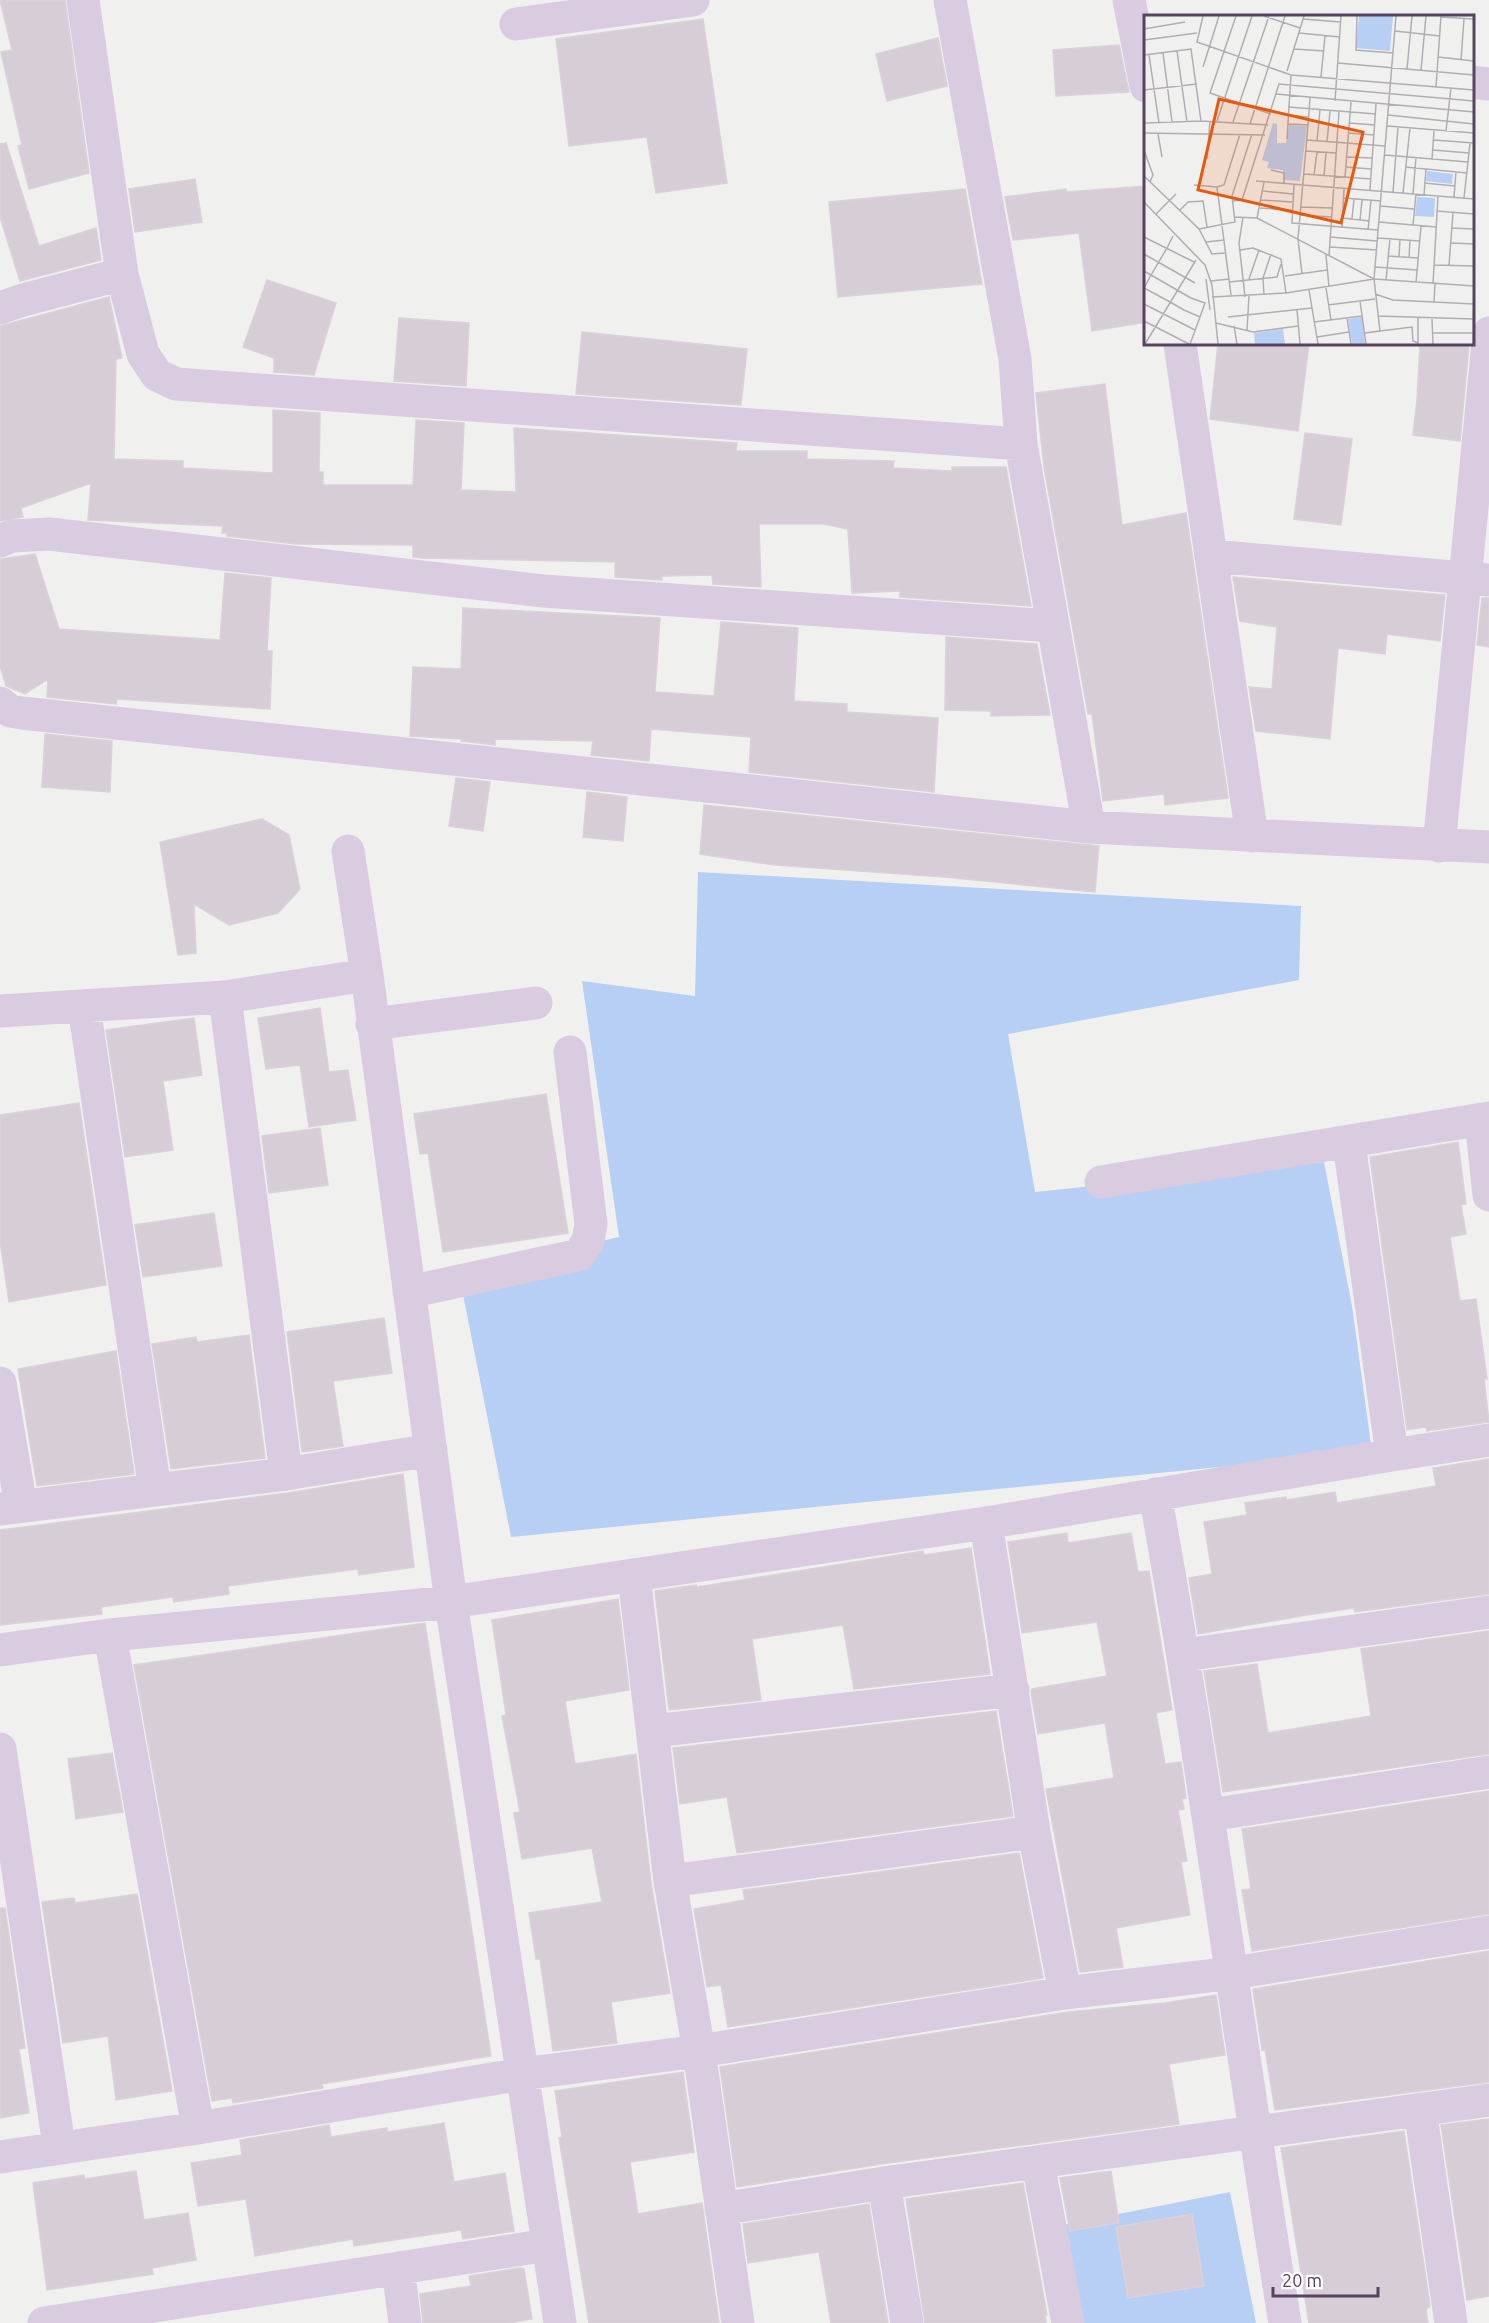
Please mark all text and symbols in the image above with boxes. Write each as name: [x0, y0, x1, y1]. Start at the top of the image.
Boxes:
inset map: [1144, 15, 1474, 345]
scale bar: [1273, 2260, 1378, 2298]
text: 20 m: [1282, 2270, 1322, 2290]

